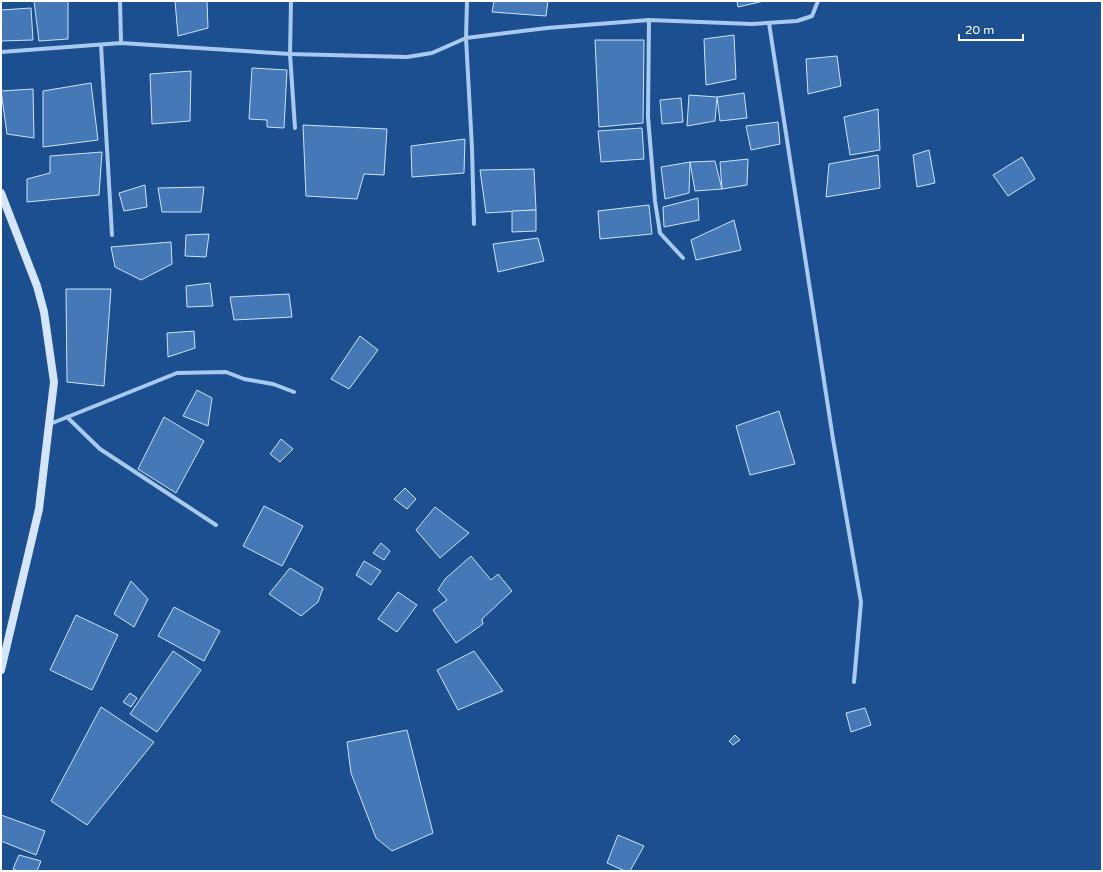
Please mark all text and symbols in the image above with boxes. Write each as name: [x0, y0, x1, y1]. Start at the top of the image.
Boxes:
scale bar: [959, 16, 1023, 42]
text: 20 m: [965, 23, 994, 37]

